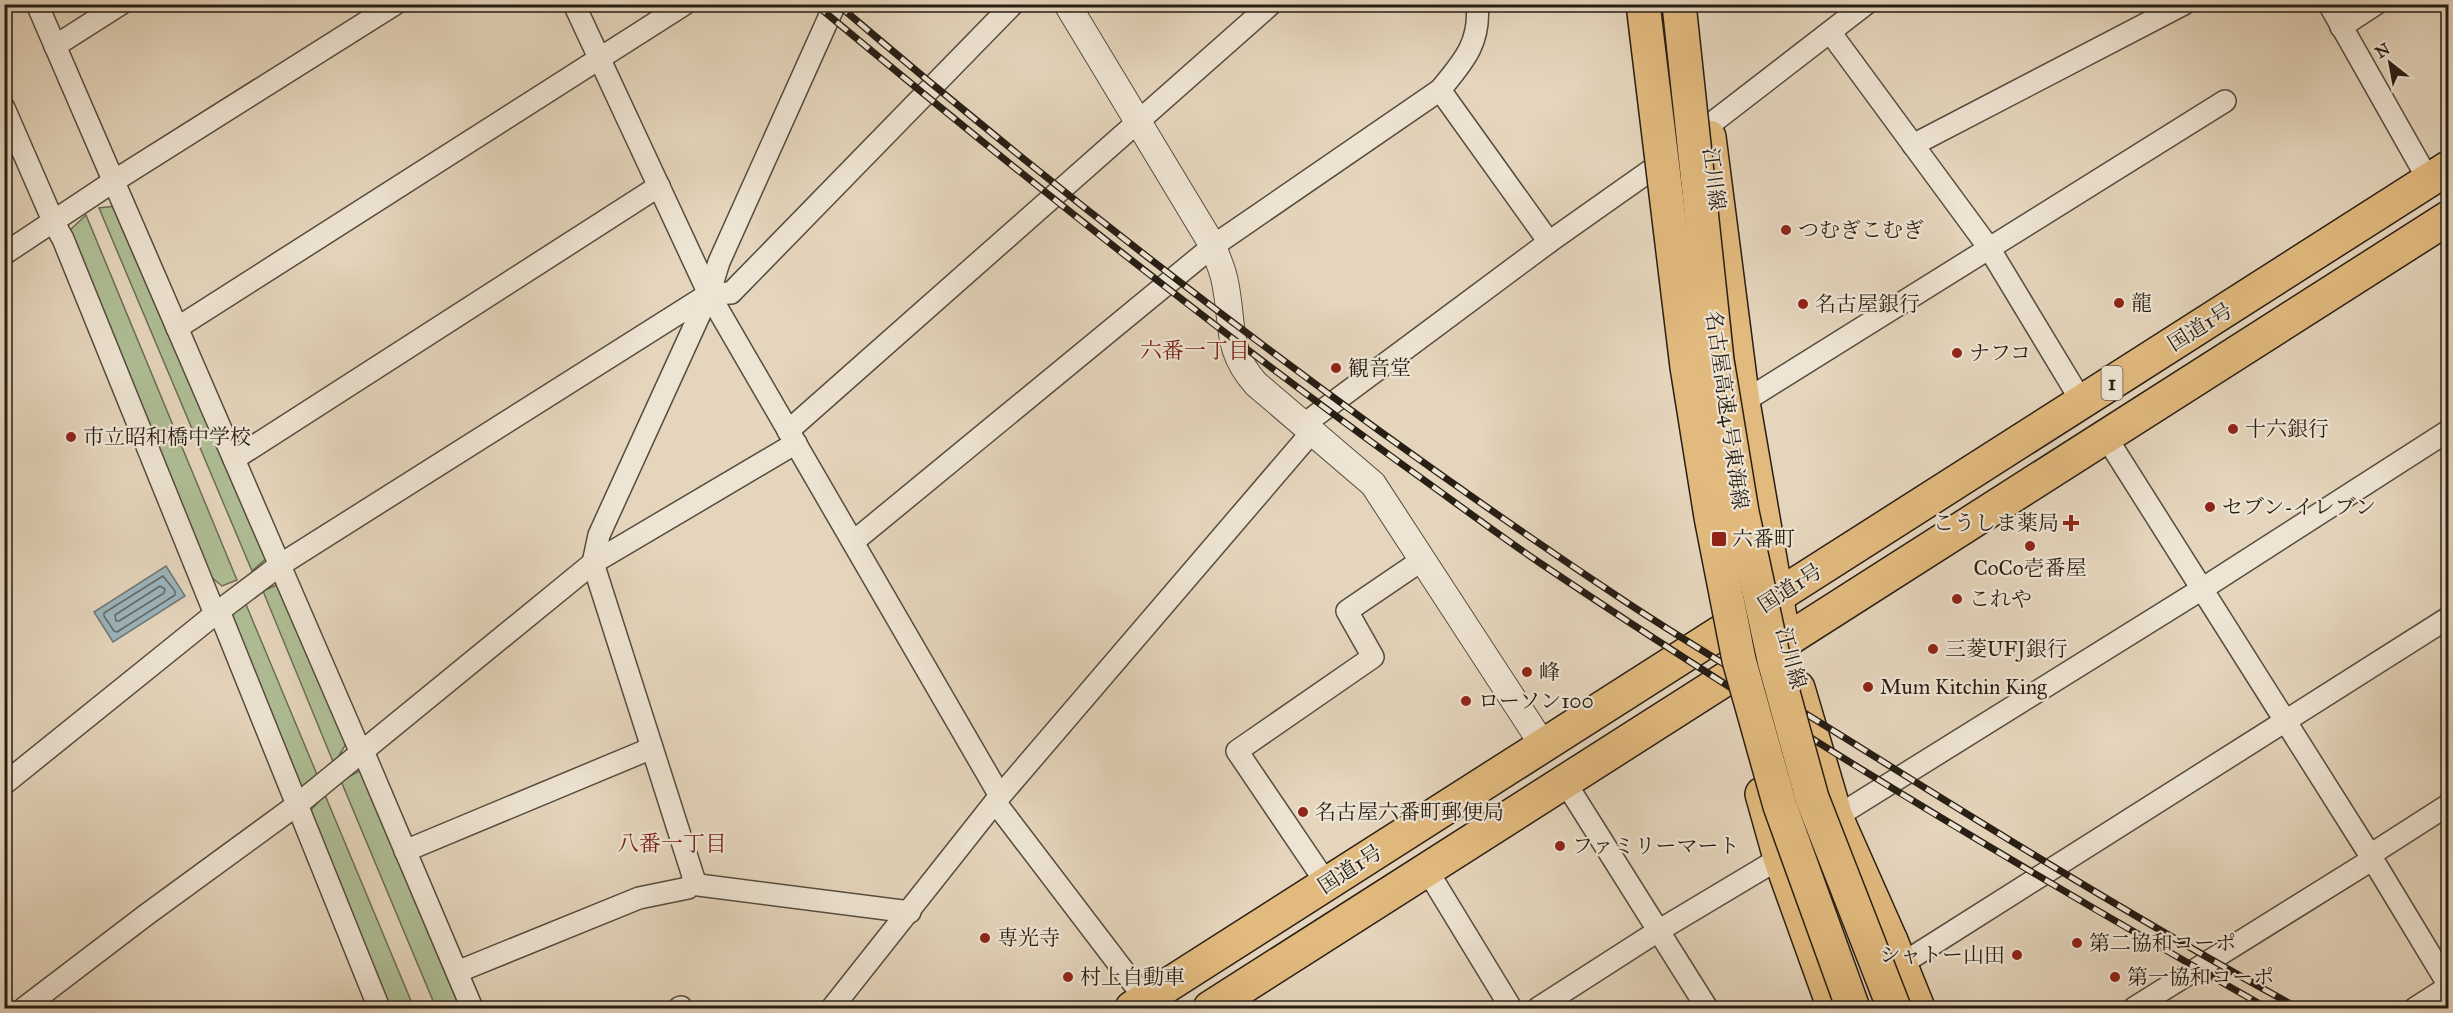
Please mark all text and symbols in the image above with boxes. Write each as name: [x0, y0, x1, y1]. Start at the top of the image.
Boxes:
north arrow: [2360, 33, 2420, 93]
text: N: [2372, 39, 2394, 62]
street label: 江川線: [1697, 146, 1731, 212]
place label: つむぎこむぎ: [1798, 217, 1924, 243]
marker: つむぎこむぎ: [1779, 223, 1793, 237]
place label: 龍: [2131, 290, 2152, 316]
place label: 名古屋銀行: [1815, 291, 1920, 317]
marker: 龍: [2112, 296, 2126, 310]
marker: 名古屋銀行: [1796, 297, 1810, 311]
street label: 国道1号: [2163, 297, 2237, 357]
street label: 名古屋高速4号東海線: [1700, 309, 1754, 511]
district label: 六番一丁目: [1140, 337, 1250, 364]
place label: ナフコ: [1969, 340, 2031, 366]
marker: ナフコ: [1950, 346, 1964, 360]
place label: 観音堂: [1348, 355, 1411, 381]
marker: 観音堂: [1329, 361, 1343, 375]
road number: 1: [2102, 366, 2122, 400]
place label: 十六銀行: [2245, 416, 2329, 442]
marker: 十六銀行: [2226, 422, 2240, 436]
place label: 市立昭和橋中学校: [83, 424, 251, 450]
marker: 市立昭和橋中学校: [64, 430, 78, 444]
place label: セブン-イレブン: [2222, 494, 2376, 520]
marker: セブン-イレブン: [2203, 500, 2217, 514]
place label: こうしま薬局: [1933, 510, 2059, 536]
marker: こうしま薬局: [2064, 516, 2078, 530]
place label: 六番町: [1732, 526, 1795, 552]
marker: 六番町: [1710, 530, 1728, 548]
marker: CoCo壱番屋: [2023, 539, 2037, 553]
place label: CoCo壱番屋: [1973, 555, 2087, 581]
street label: 国道1号: [1753, 558, 1827, 618]
place label: これや: [1969, 586, 2032, 612]
marker: これや: [1950, 592, 1964, 606]
street label: 江川線: [1770, 624, 1812, 692]
place label: 三菱UFJ銀行: [1945, 636, 2068, 662]
marker: 三菱UFJ銀行: [1926, 642, 1940, 656]
place label: 峰: [1539, 659, 1560, 685]
marker: 峰: [1520, 665, 1534, 679]
place label: Mum Kitchin King: [1880, 674, 2047, 700]
marker: Mum Kitchin King: [1861, 680, 1875, 694]
place label: ローソン100: [1478, 688, 1594, 714]
marker: ローソン100: [1459, 694, 1473, 708]
place label: 名古屋六番町郵便局: [1315, 799, 1504, 825]
marker: 名古屋六番町郵便局: [1296, 805, 1310, 819]
district label: 八番一丁目: [617, 830, 727, 857]
place label: ファミリーマート: [1572, 833, 1740, 859]
street label: 国道1号: [1313, 839, 1387, 899]
marker: ファミリーマート: [1553, 839, 1567, 853]
place label: 専光寺: [997, 925, 1060, 951]
place label: 第二協和コーポ: [2089, 930, 2236, 956]
marker: 専光寺: [978, 931, 992, 945]
marker: 第二協和コーポ: [2070, 936, 2084, 950]
place label: シャトー山田: [1879, 942, 2005, 968]
marker: シャトー山田: [2010, 948, 2024, 962]
place label: 村上自動車: [1080, 964, 1185, 990]
place label: 第一協和コーポ: [2127, 964, 2274, 990]
marker: 村上自動車: [1061, 970, 1075, 984]
marker: 第一協和コーポ: [2108, 970, 2122, 984]

